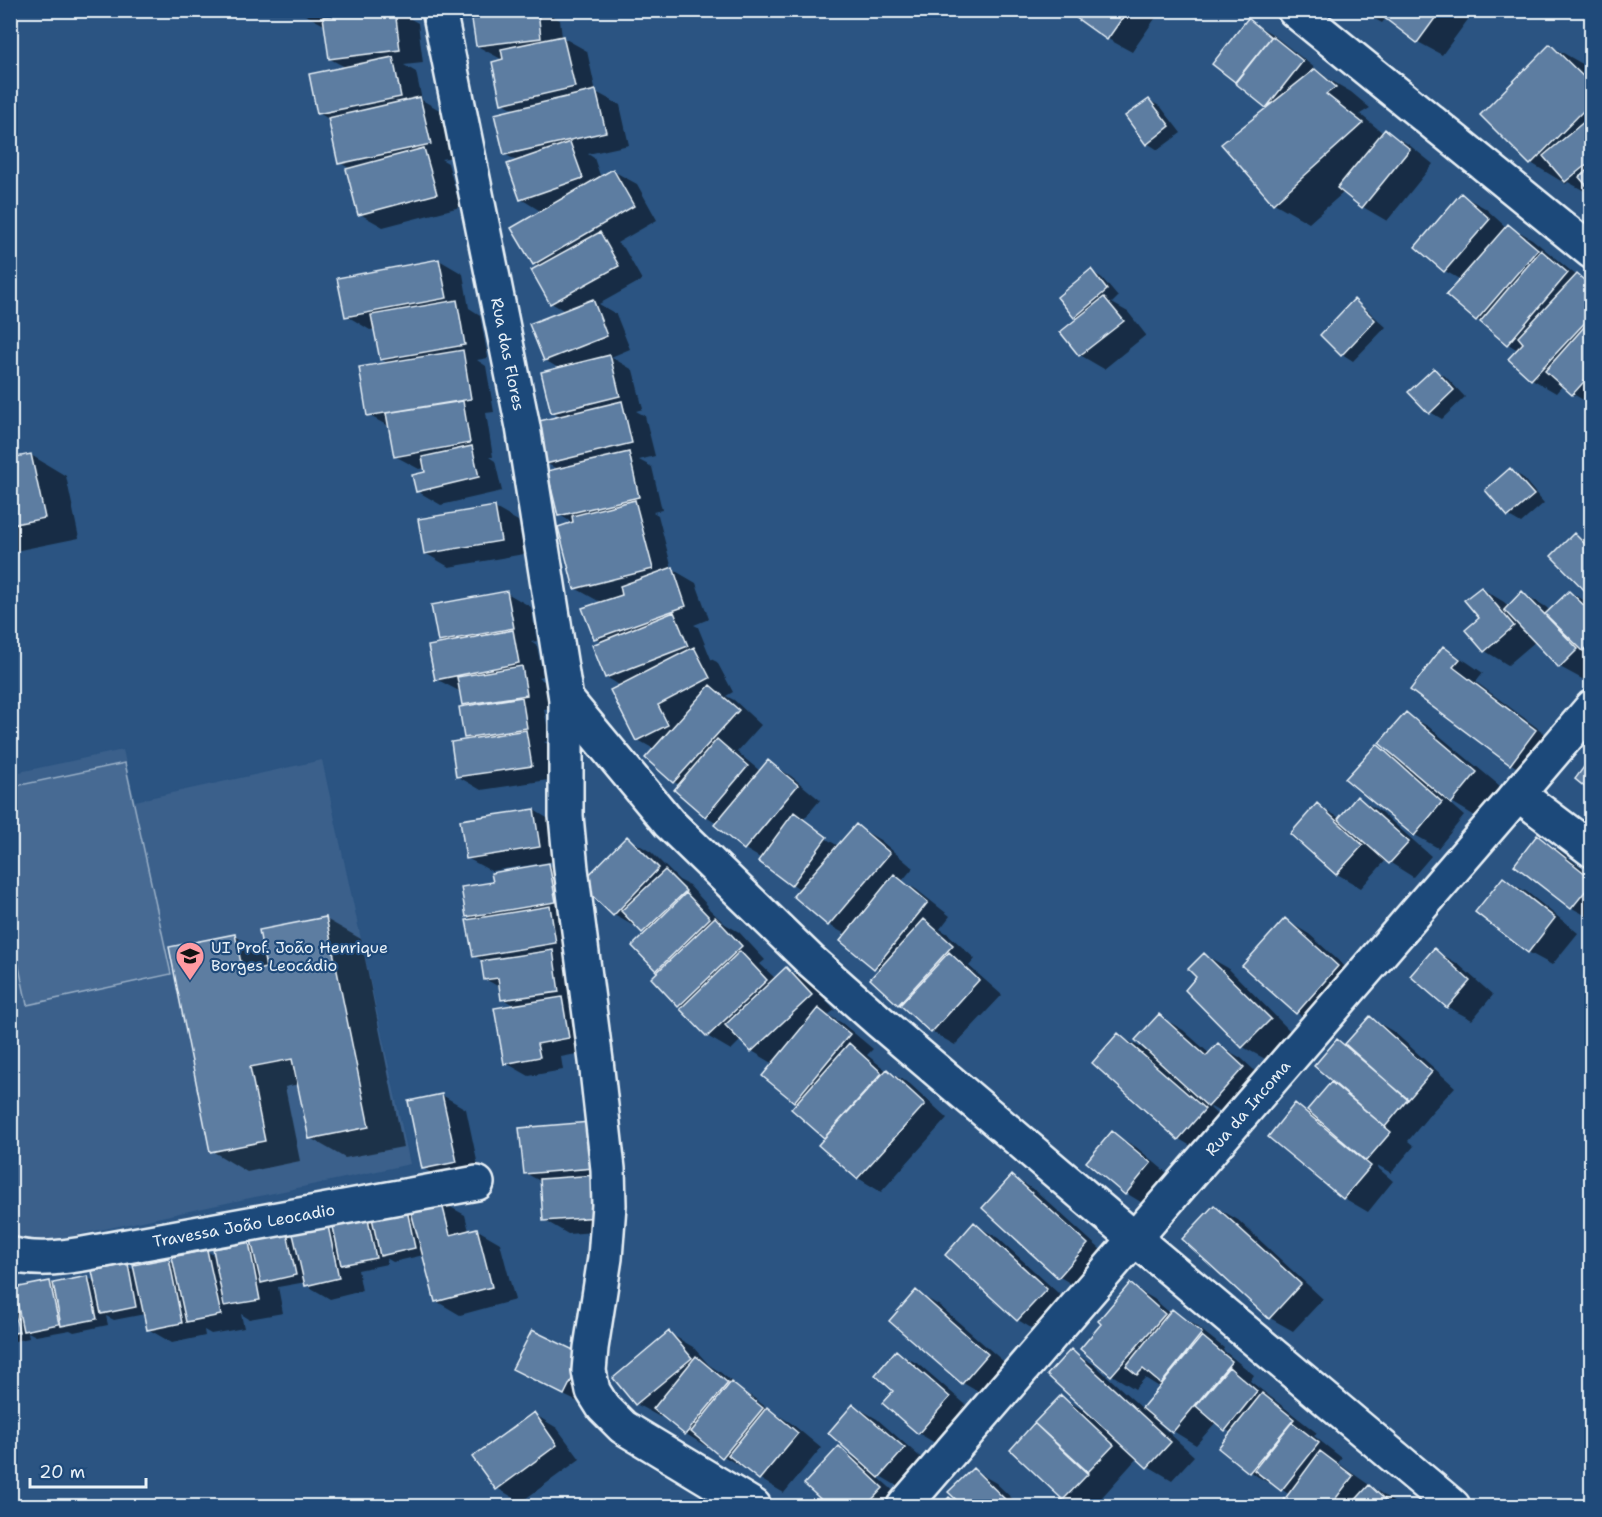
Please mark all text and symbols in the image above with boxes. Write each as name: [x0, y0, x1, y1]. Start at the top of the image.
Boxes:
street label: Rua das Flores: [487, 296, 530, 413]
place label: UI Prof. João Henrique Borges Leocádio: [211, 937, 388, 976]
school or university icon: UI Prof. João Henrique Borges Leocádio: [174, 940, 206, 982]
street label: Rua da Incoma: [1200, 1055, 1295, 1160]
street label: Travessa João Leocadio: [151, 1198, 337, 1252]
scale bar: [30, 1451, 146, 1489]
text: 20 m: [39, 1460, 85, 1484]

